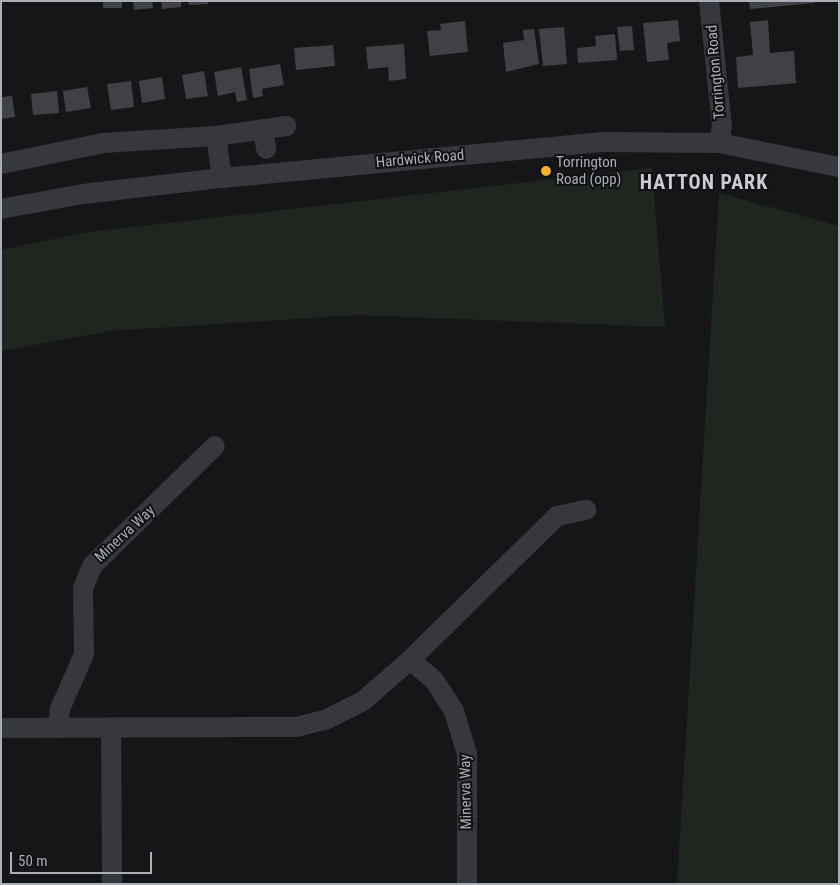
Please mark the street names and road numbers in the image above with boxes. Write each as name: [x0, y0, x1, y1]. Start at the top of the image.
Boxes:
street label: Torrington Road: [703, 24, 729, 120]
street label: Hardwick Road: [375, 146, 465, 172]
street label: Minerva Way: [91, 502, 159, 566]
street label: Minerva Way: [456, 754, 476, 830]

